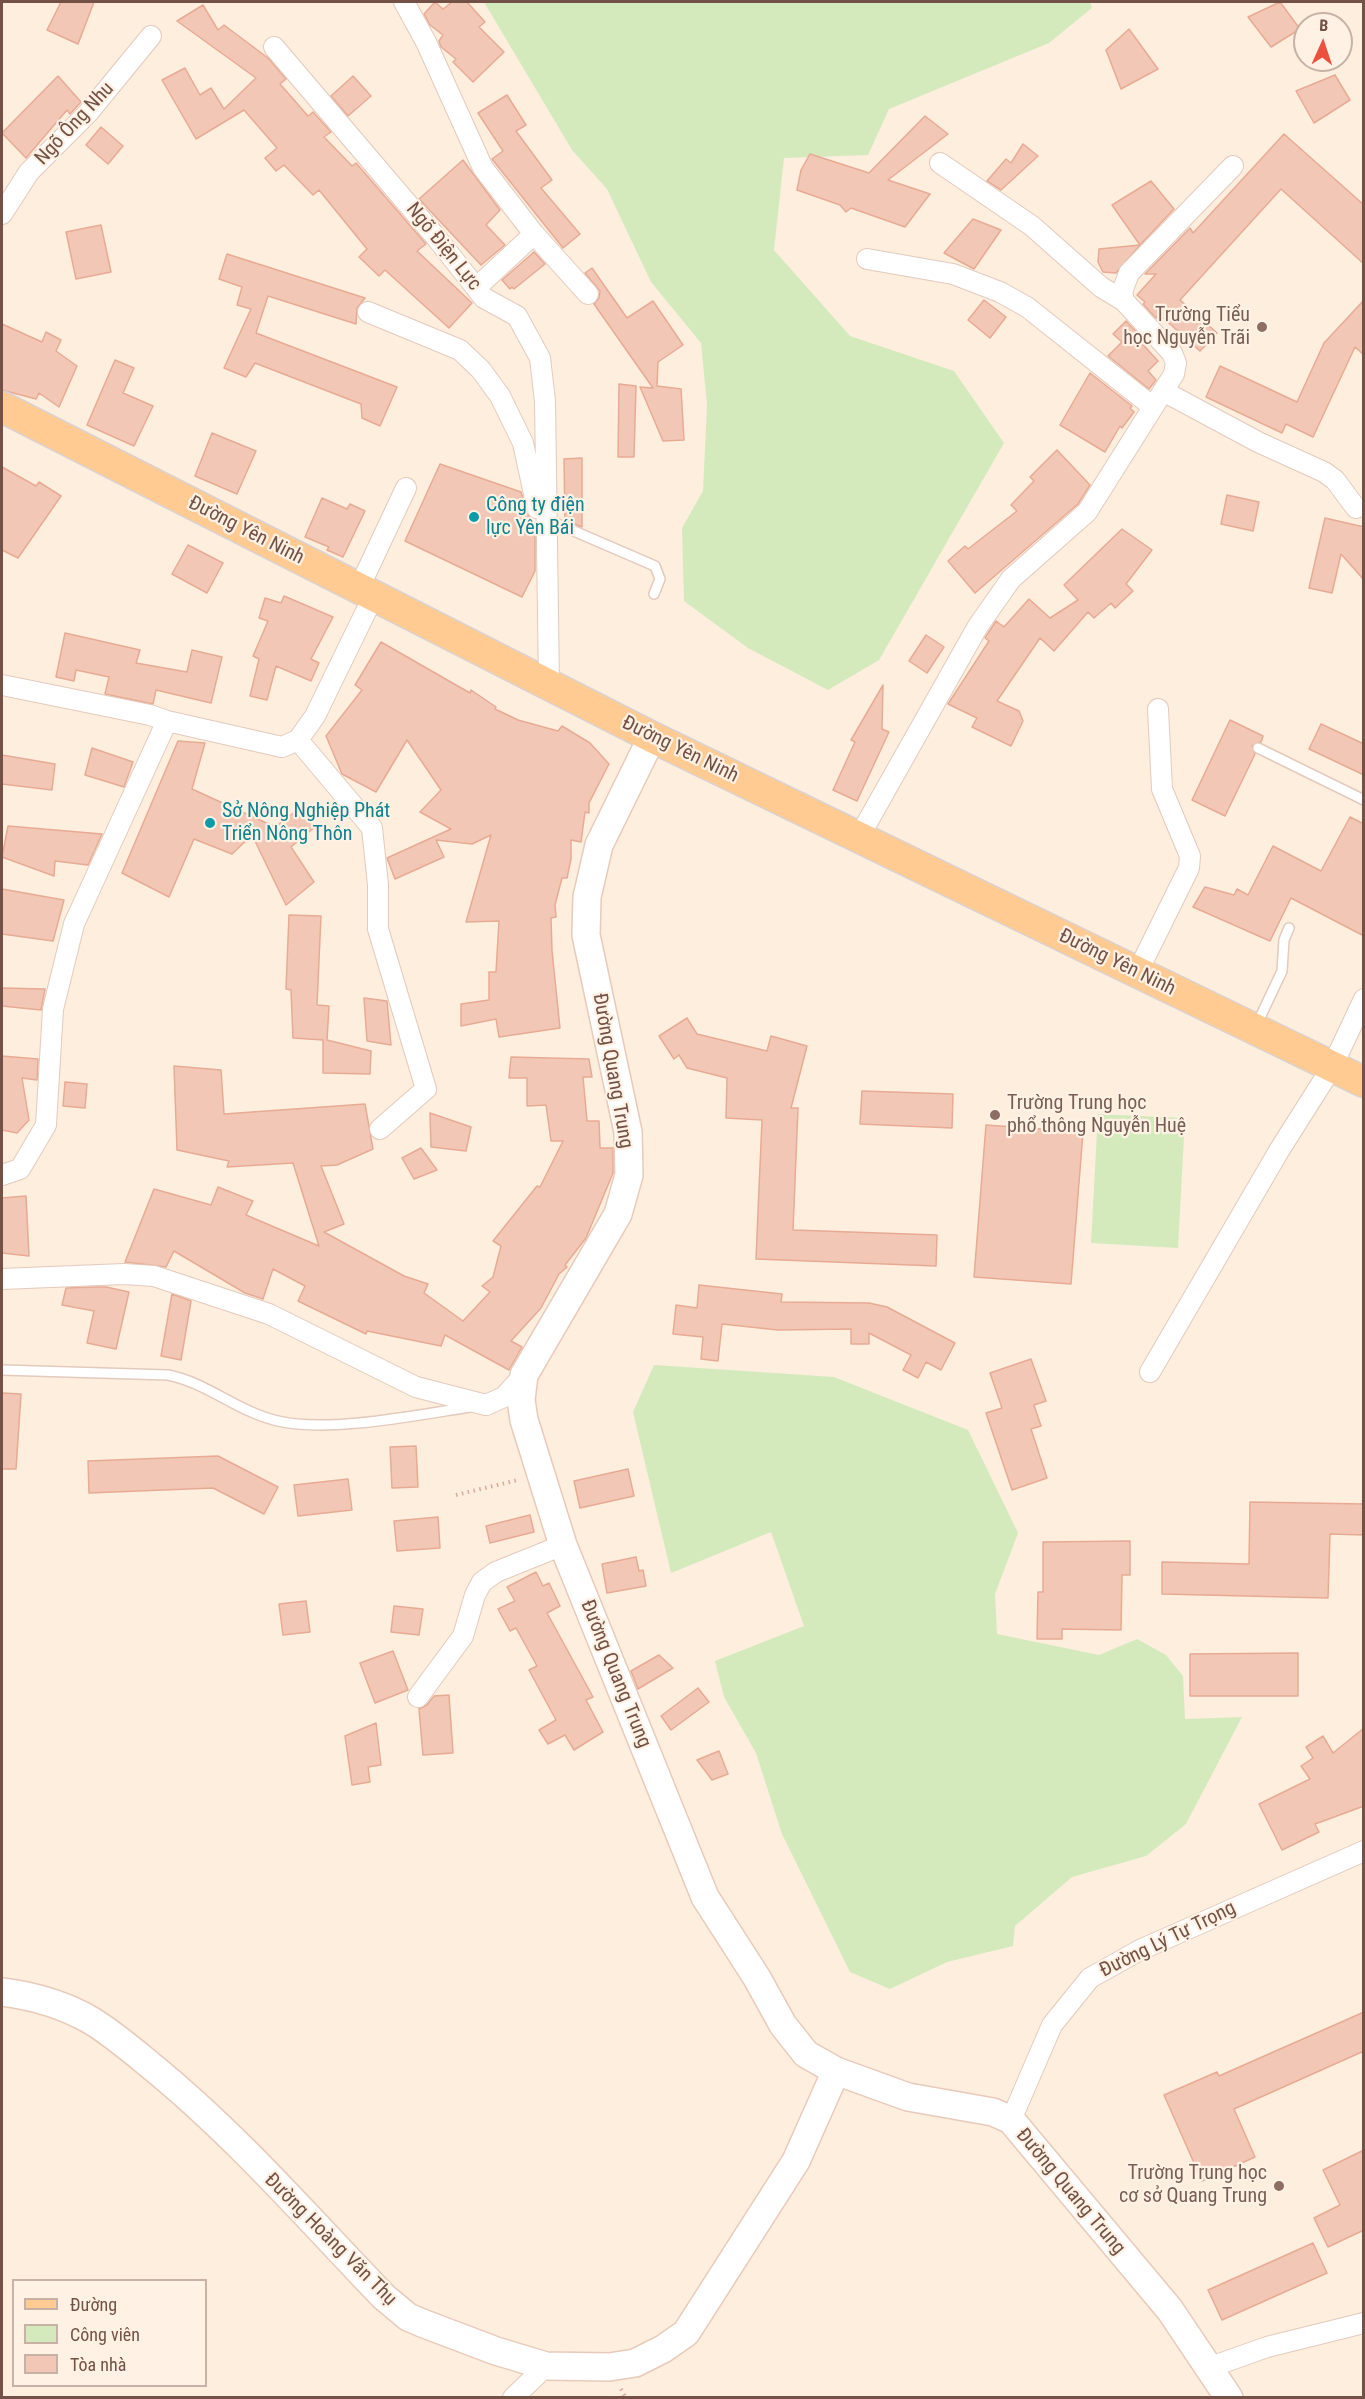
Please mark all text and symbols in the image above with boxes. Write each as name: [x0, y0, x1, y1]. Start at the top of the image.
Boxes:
north arrow: [1293, 12, 1353, 72]
text: B: [1319, 16, 1329, 35]
street label: Ngõ Ông Nhu: [30, 78, 120, 170]
street label: Ngõ Điện Lực: [400, 198, 486, 296]
place label: Trường Tiểu học Nguyễn Trãi: [1123, 304, 1250, 351]
marker: Trường Tiểu học Nguyễn Trãi: [1255, 320, 1269, 334]
street label: Đường Yên Ninh: [184, 492, 308, 570]
place label: Công ty điện lực Yên Bái: [486, 494, 585, 541]
marker: Công ty điện lực Yên Bái: [467, 510, 481, 524]
street label: Đường Yên Ninh: [618, 711, 742, 789]
place label: Sở Nông Nghiệp Phát Triển Nông Thôn: [222, 800, 390, 847]
marker: Sở Nông Nghiệp Phát Triển Nông Thôn: [203, 816, 217, 830]
street label: Đường Yên Ninh: [1055, 924, 1179, 1002]
street label: Đường Quang Trung: [587, 991, 637, 1151]
place label: Trường Trung học phổ thông Nguyễn Huệ: [1007, 1092, 1186, 1139]
marker: Trường Trung học phổ thông Nguyễn Huệ: [988, 1108, 1002, 1122]
street label: Đường Quang Trung: [574, 1597, 656, 1751]
street label: Đường Lý Tự Trọng: [1096, 1897, 1240, 1983]
street label: Đường Quang Trung: [1010, 2124, 1130, 2260]
place label: Trường Trung học cơ sở Quang Trung: [1119, 2162, 1267, 2209]
street label: Đường Hoàng Văn Thụ: [259, 2169, 401, 2311]
marker: Trường Trung học cơ sở Quang Trung: [1272, 2179, 1286, 2193]
legend: [12, 2279, 207, 2387]
text: Đường: [70, 2294, 117, 2315]
text: Công viên: [70, 2324, 140, 2345]
text: Tòa nhà: [70, 2354, 126, 2375]

